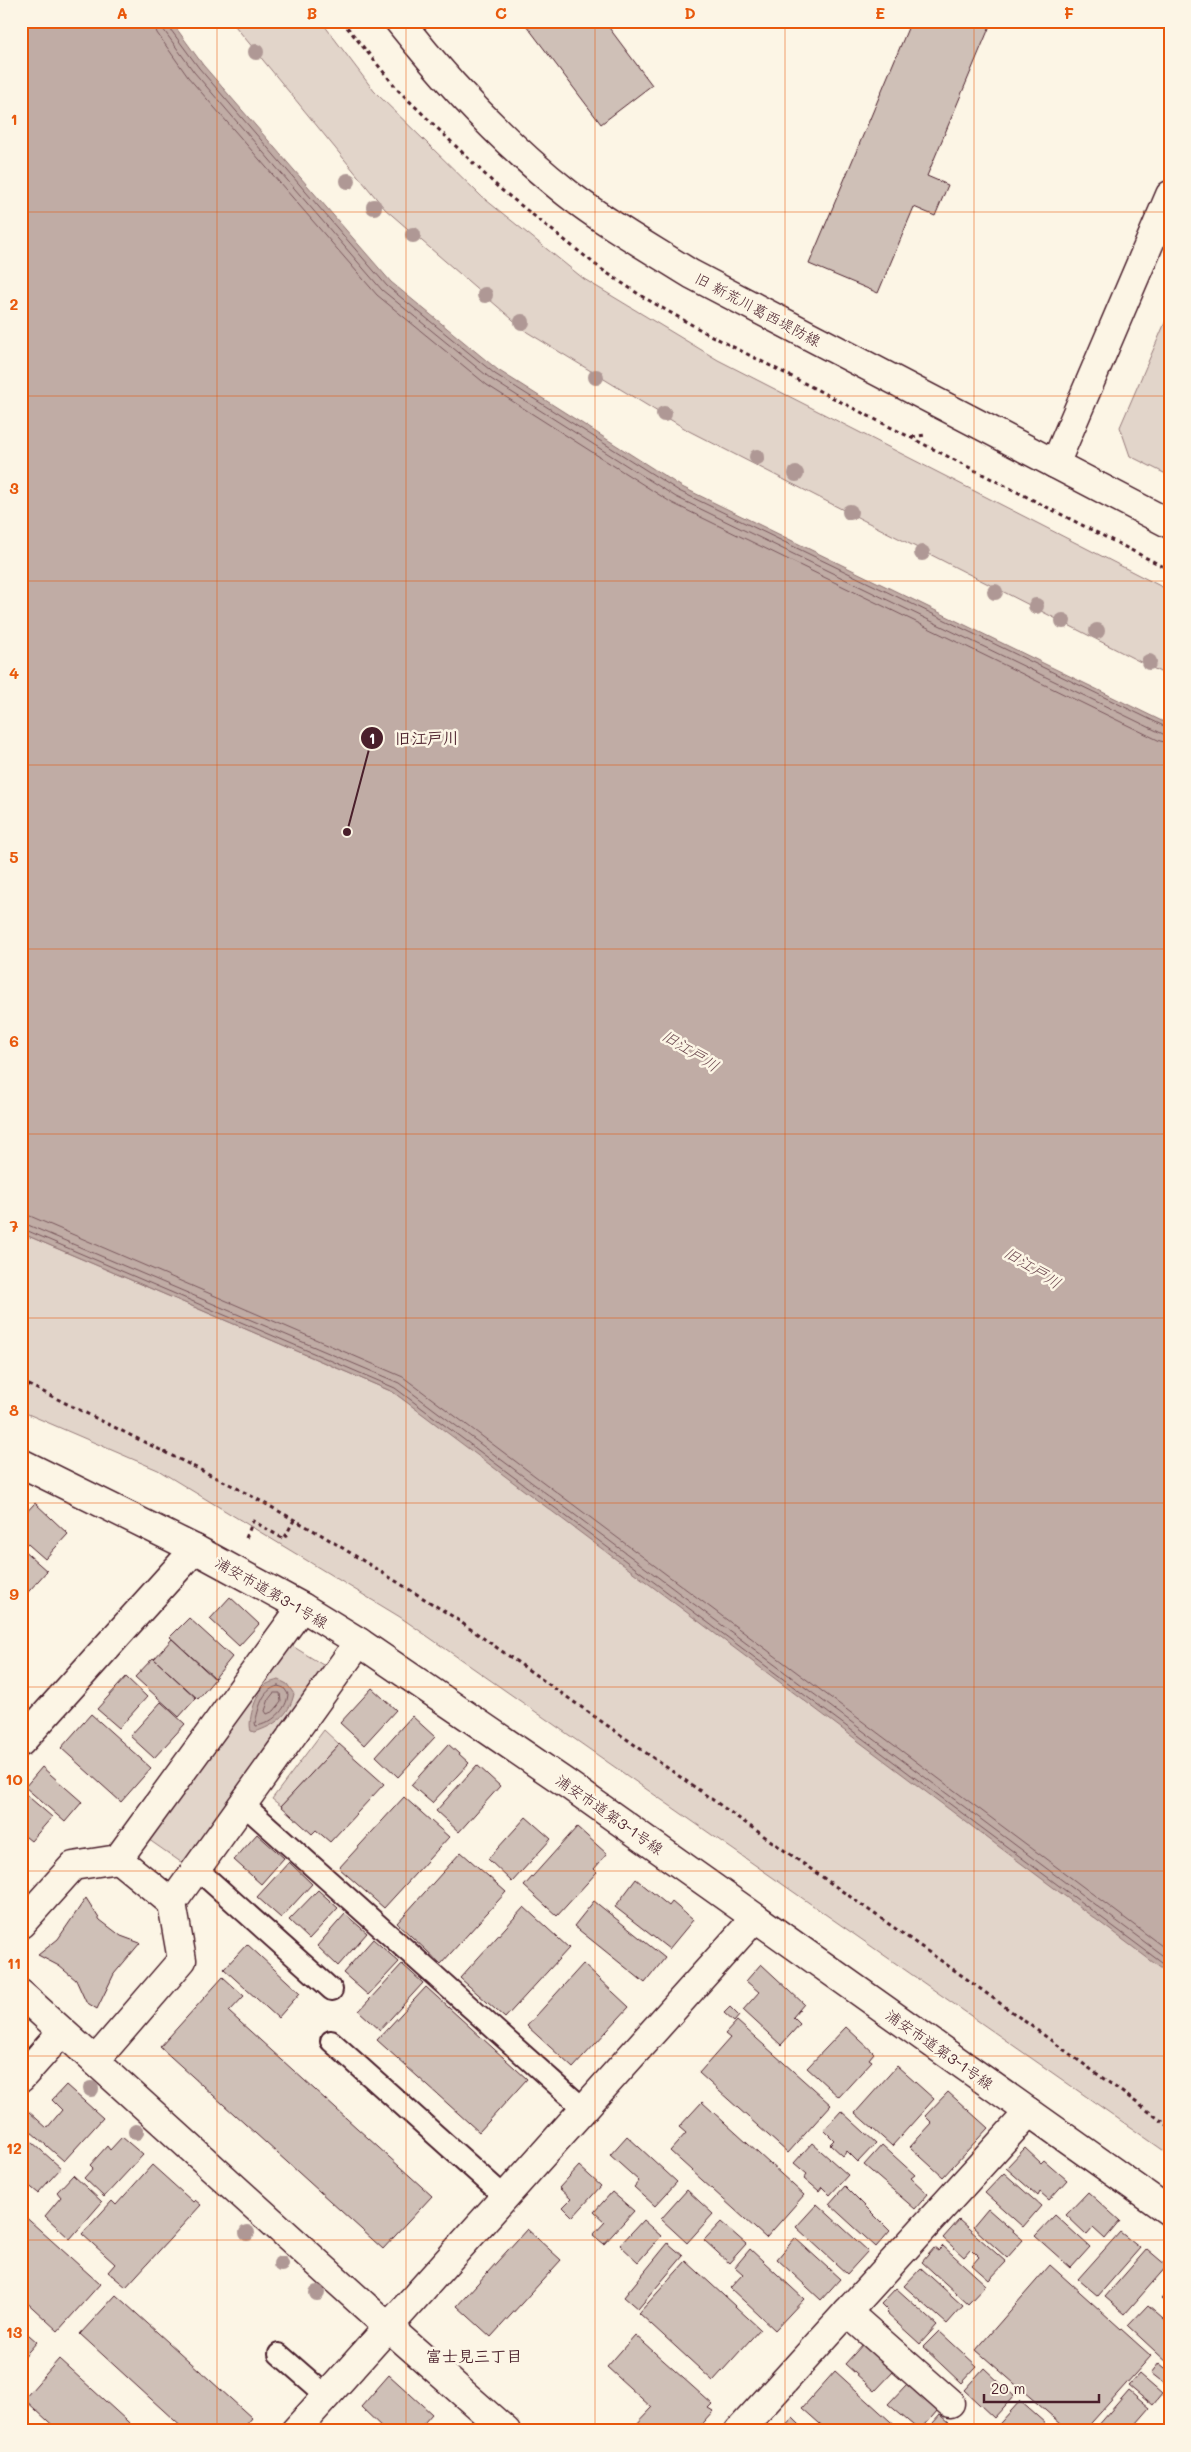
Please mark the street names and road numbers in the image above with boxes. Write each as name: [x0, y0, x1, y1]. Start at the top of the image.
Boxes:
street label: 旧 新荒川葛西堤防線: [692, 267, 824, 351]
street label: 浦安市道第3-1号線: [212, 1552, 332, 1632]
street label: 浦安市道第3-1号線: [552, 1769, 668, 1859]
street label: 浦安市道第3-1号線: [882, 2004, 998, 2094]

